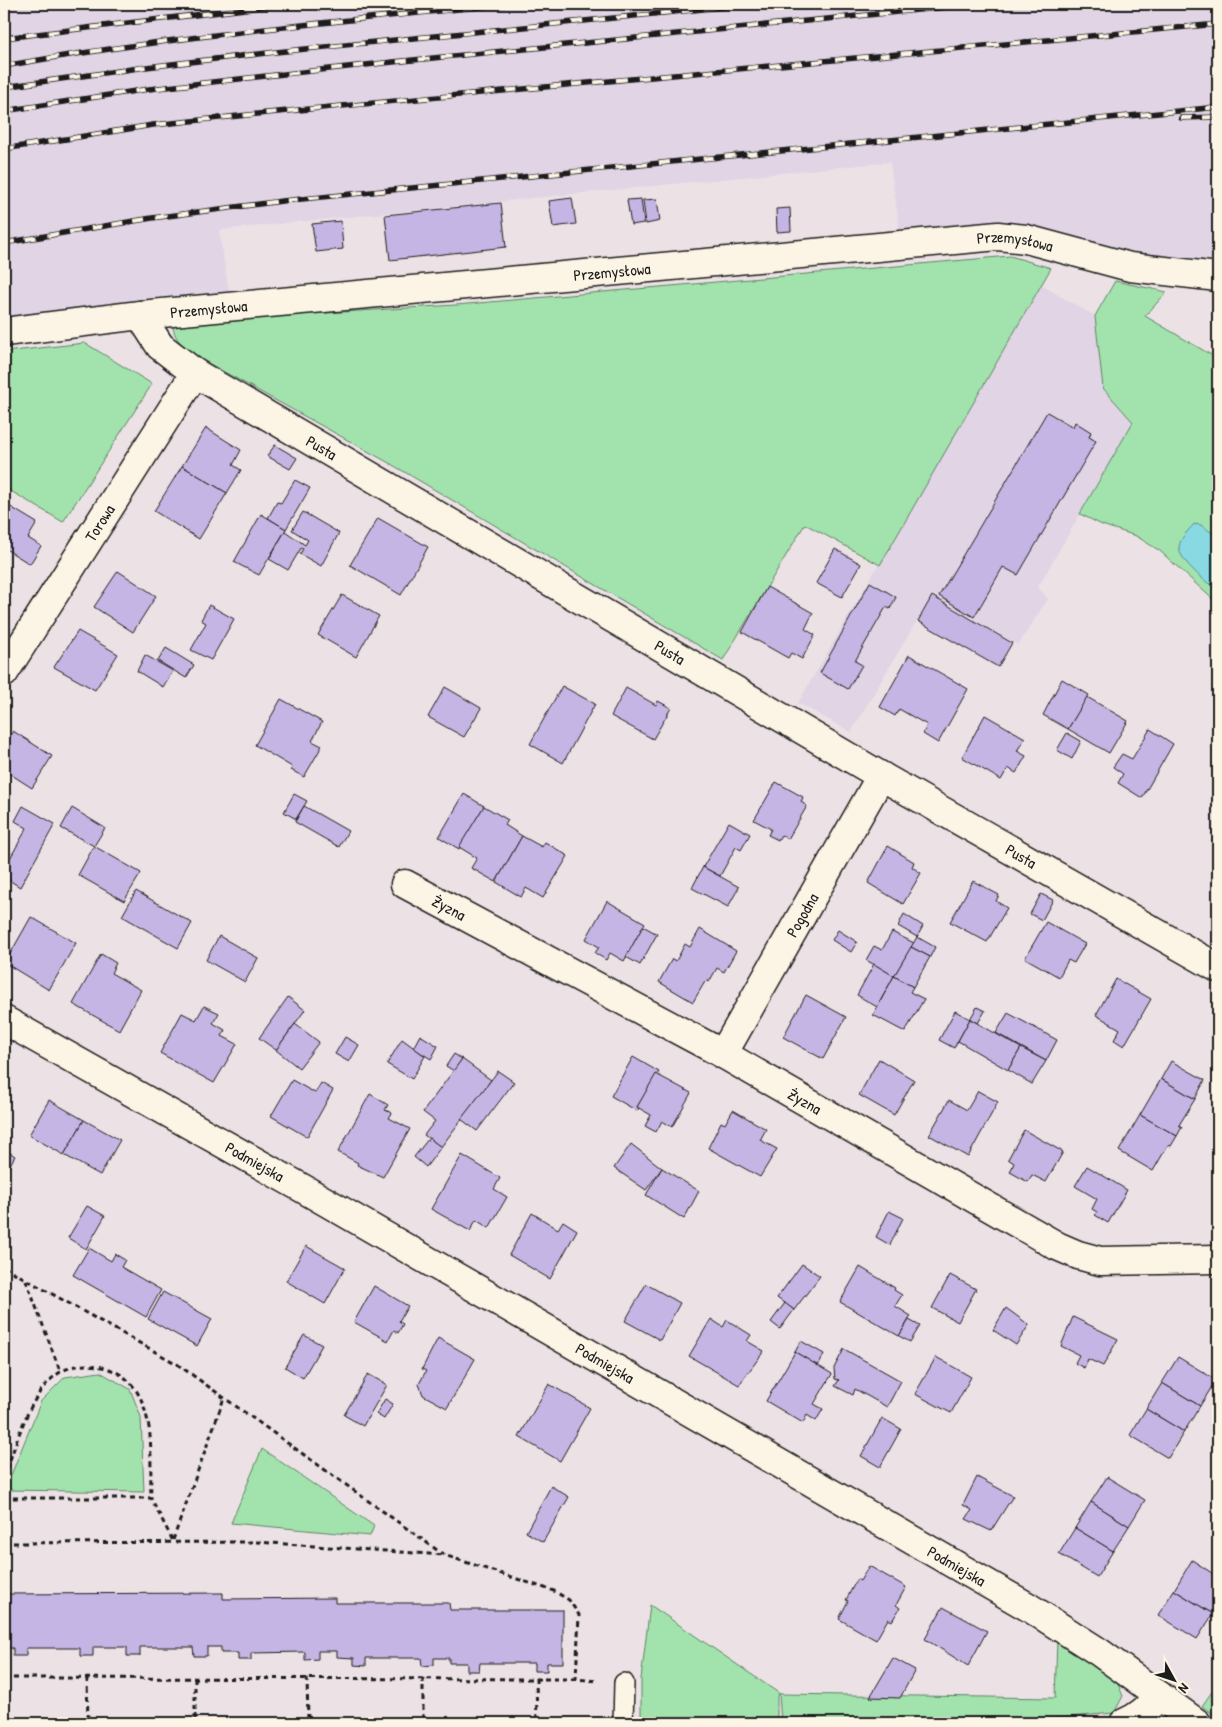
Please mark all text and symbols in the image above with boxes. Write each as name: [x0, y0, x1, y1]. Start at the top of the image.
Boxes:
street label: Przemysłowa: [976, 225, 1056, 257]
street label: Przemysłowa: [572, 257, 651, 286]
street label: Przemysłowa: [169, 294, 248, 323]
street label: Pusta: [302, 430, 341, 465]
street label: Torowa: [80, 500, 120, 546]
street label: Pusta: [651, 634, 689, 670]
street label: Pusta: [1002, 838, 1041, 873]
street label: Pogodna: [781, 889, 823, 941]
street label: Żyzna: [428, 890, 470, 926]
street label: Żyzna: [784, 1083, 826, 1119]
street label: Podmiejska: [222, 1136, 288, 1187]
street label: Podmiejska: [572, 1337, 638, 1388]
street label: Podmiejska: [923, 1540, 990, 1591]
north arrow: [1150, 1654, 1200, 1704]
text: N: [1174, 1680, 1194, 1698]

